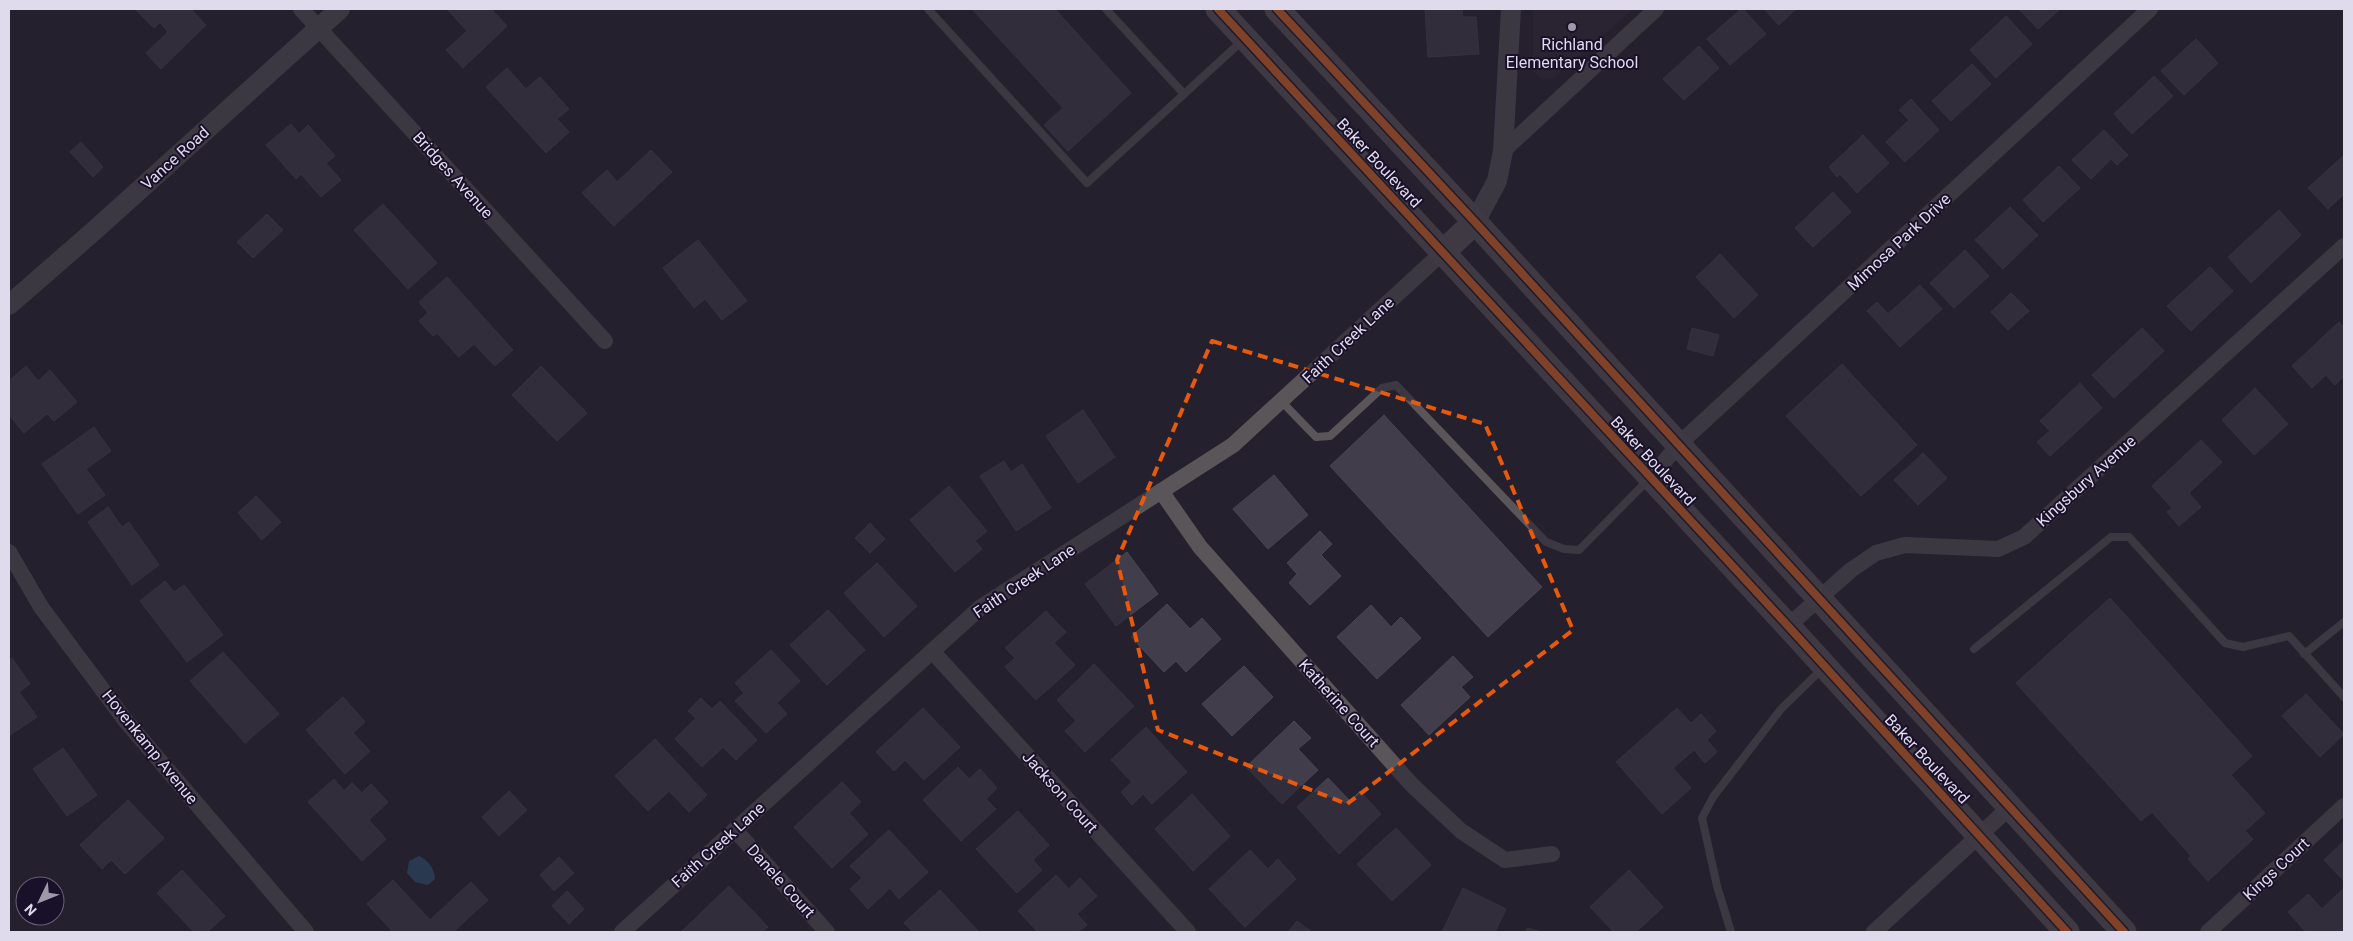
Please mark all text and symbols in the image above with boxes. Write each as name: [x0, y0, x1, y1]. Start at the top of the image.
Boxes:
marker: Richland Elementary School: [1566, 21, 1578, 33]
place label: Richland Elementary School: [1506, 35, 1638, 72]
street label: Baker Boulevard: [1333, 114, 1425, 212]
street label: Vance Road: [137, 123, 213, 193]
street label: Bridges Avenue: [409, 128, 497, 222]
street label: Mimosa Park Drive: [1843, 189, 1955, 295]
street label: Faith Creek Lane: [1298, 293, 1398, 387]
street label: Baker Boulevard: [1607, 412, 1699, 510]
street label: Kingsbury Avenue: [2032, 431, 2140, 531]
street label: Faith Creek Lane: [970, 540, 1078, 622]
street label: Katherine Court: [1295, 655, 1383, 751]
street label: Hovenkamp Avenue: [98, 686, 202, 808]
street label: Baker Boulevard: [1881, 710, 1973, 808]
street label: Jackson Court: [1018, 747, 1102, 837]
street label: Faith Creek Lane: [668, 798, 768, 892]
street label: Kings Court: [2239, 834, 2313, 904]
street label: Danele Court: [743, 840, 819, 922]
north arrow: [15, 876, 65, 926]
text: N: [21, 901, 40, 919]

